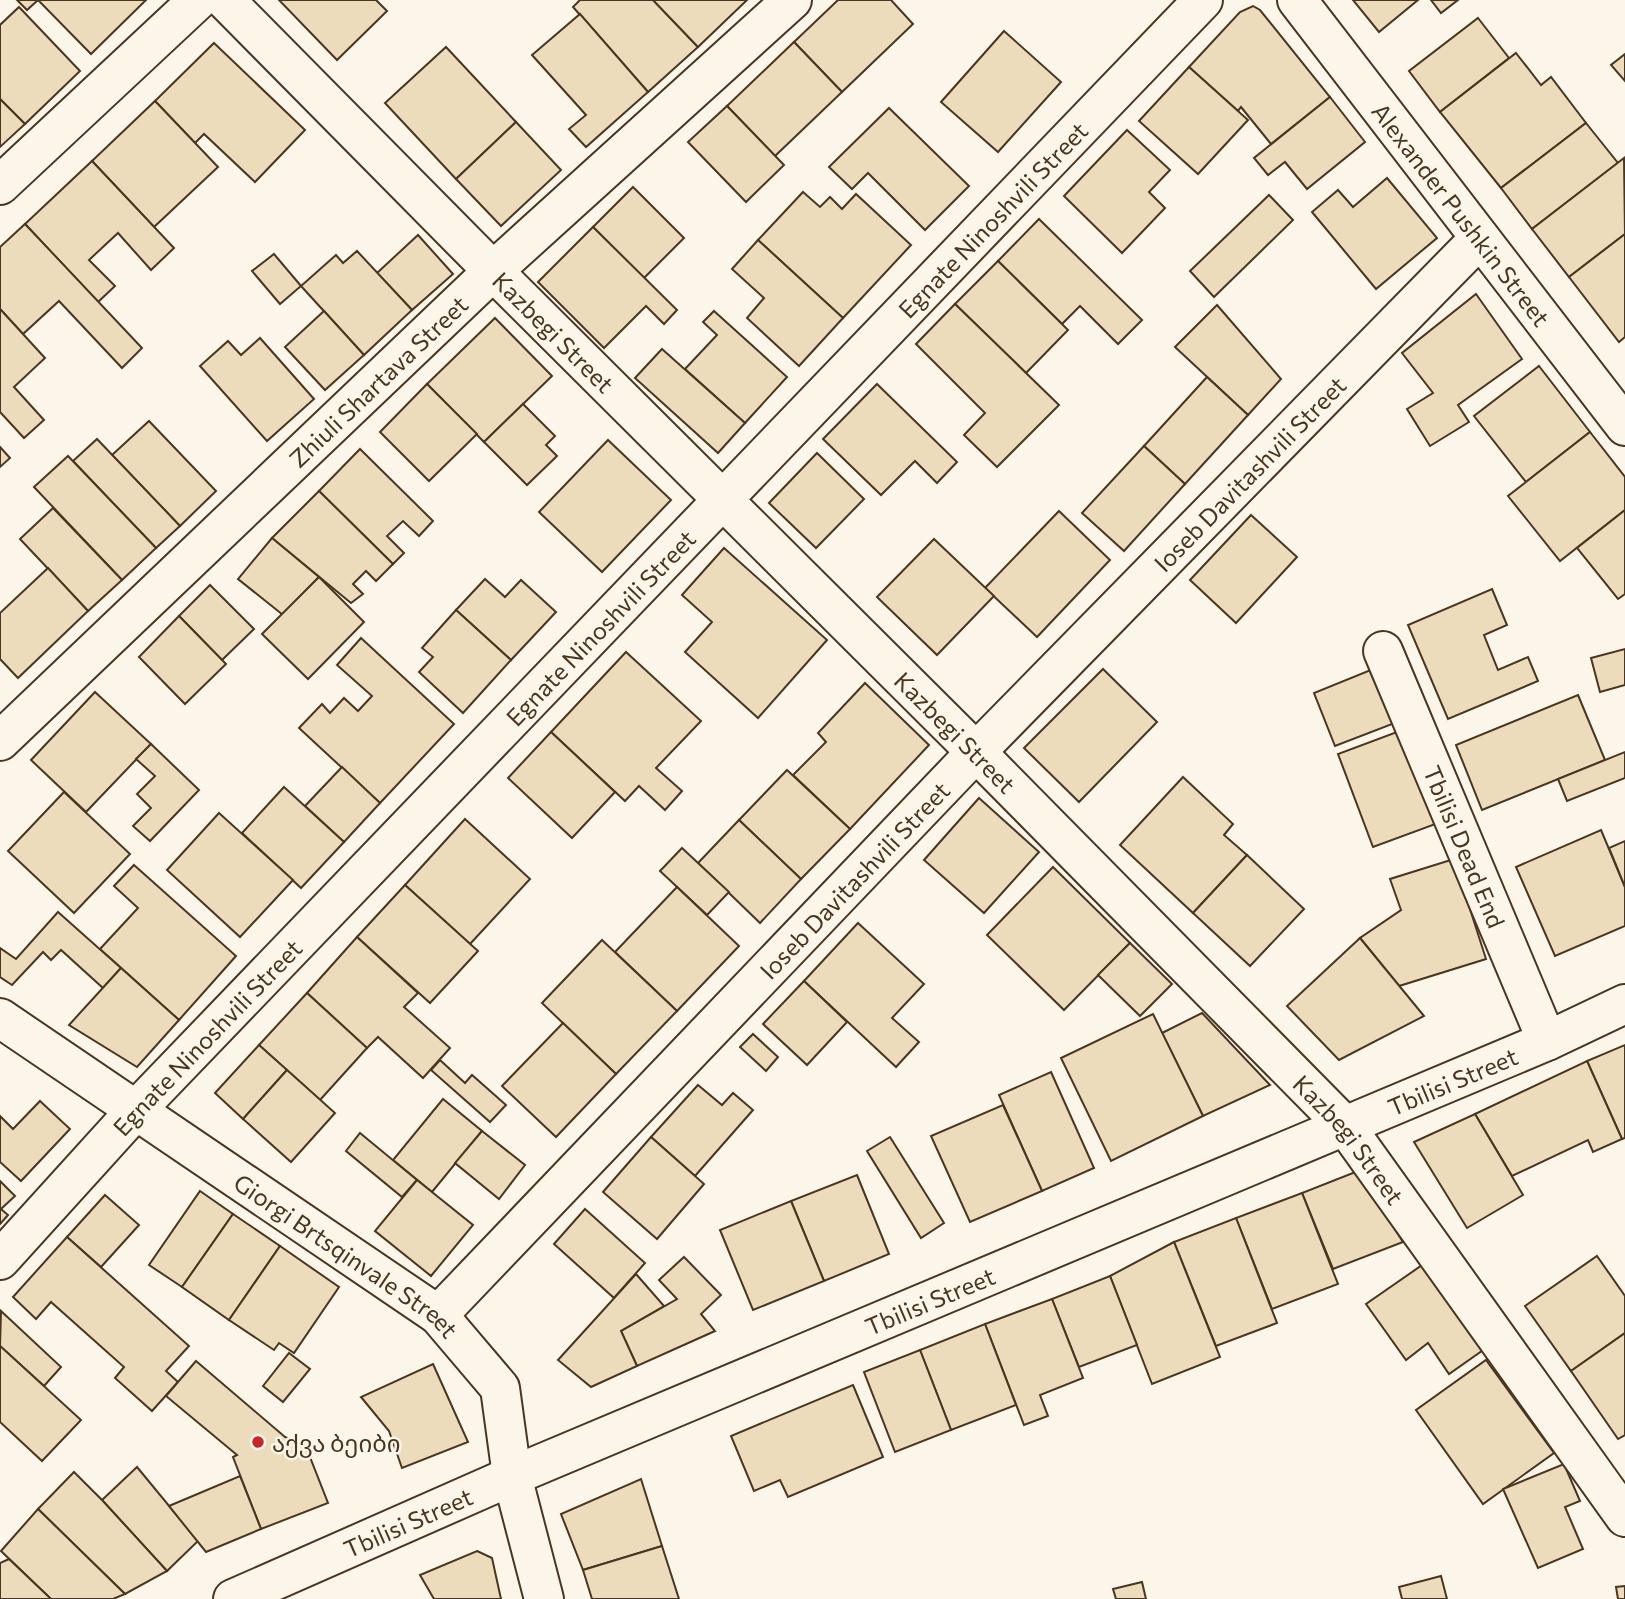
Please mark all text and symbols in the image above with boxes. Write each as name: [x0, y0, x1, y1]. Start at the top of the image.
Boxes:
street label: Alexander Pushkin Street: [1367, 97, 1557, 331]
street label: Egnate Ninoshvili Street: [892, 115, 1093, 323]
street label: Kazbegi Street: [487, 265, 621, 398]
street label: Zhiuli Shartava Street: [283, 289, 473, 473]
street label: Ioseb Davitashvili Street: [1147, 370, 1351, 577]
street label: Egnate Ninoshvili Street: [499, 523, 701, 731]
street label: Kazbegi Street: [889, 665, 1022, 798]
street label: Tbilisi Dead End: [1418, 761, 1512, 932]
street label: Ioseb Davitashvili Street: [753, 775, 955, 984]
street label: Egnate Ninoshvili Street: [106, 933, 307, 1141]
street label: Tbilisi Street: [1383, 1041, 1522, 1121]
street label: Kazbegi Street: [1288, 1068, 1411, 1210]
street label: Giorgi Brtsqinvale Street: [229, 1167, 465, 1343]
street label: Tbilisi Street: [861, 1260, 999, 1340]
place label: აქვა ბეიბი: [272, 1428, 401, 1458]
marker: აქვა ბეიბი: [250, 1434, 266, 1450]
street label: Tbilisi Street: [339, 1481, 477, 1563]

